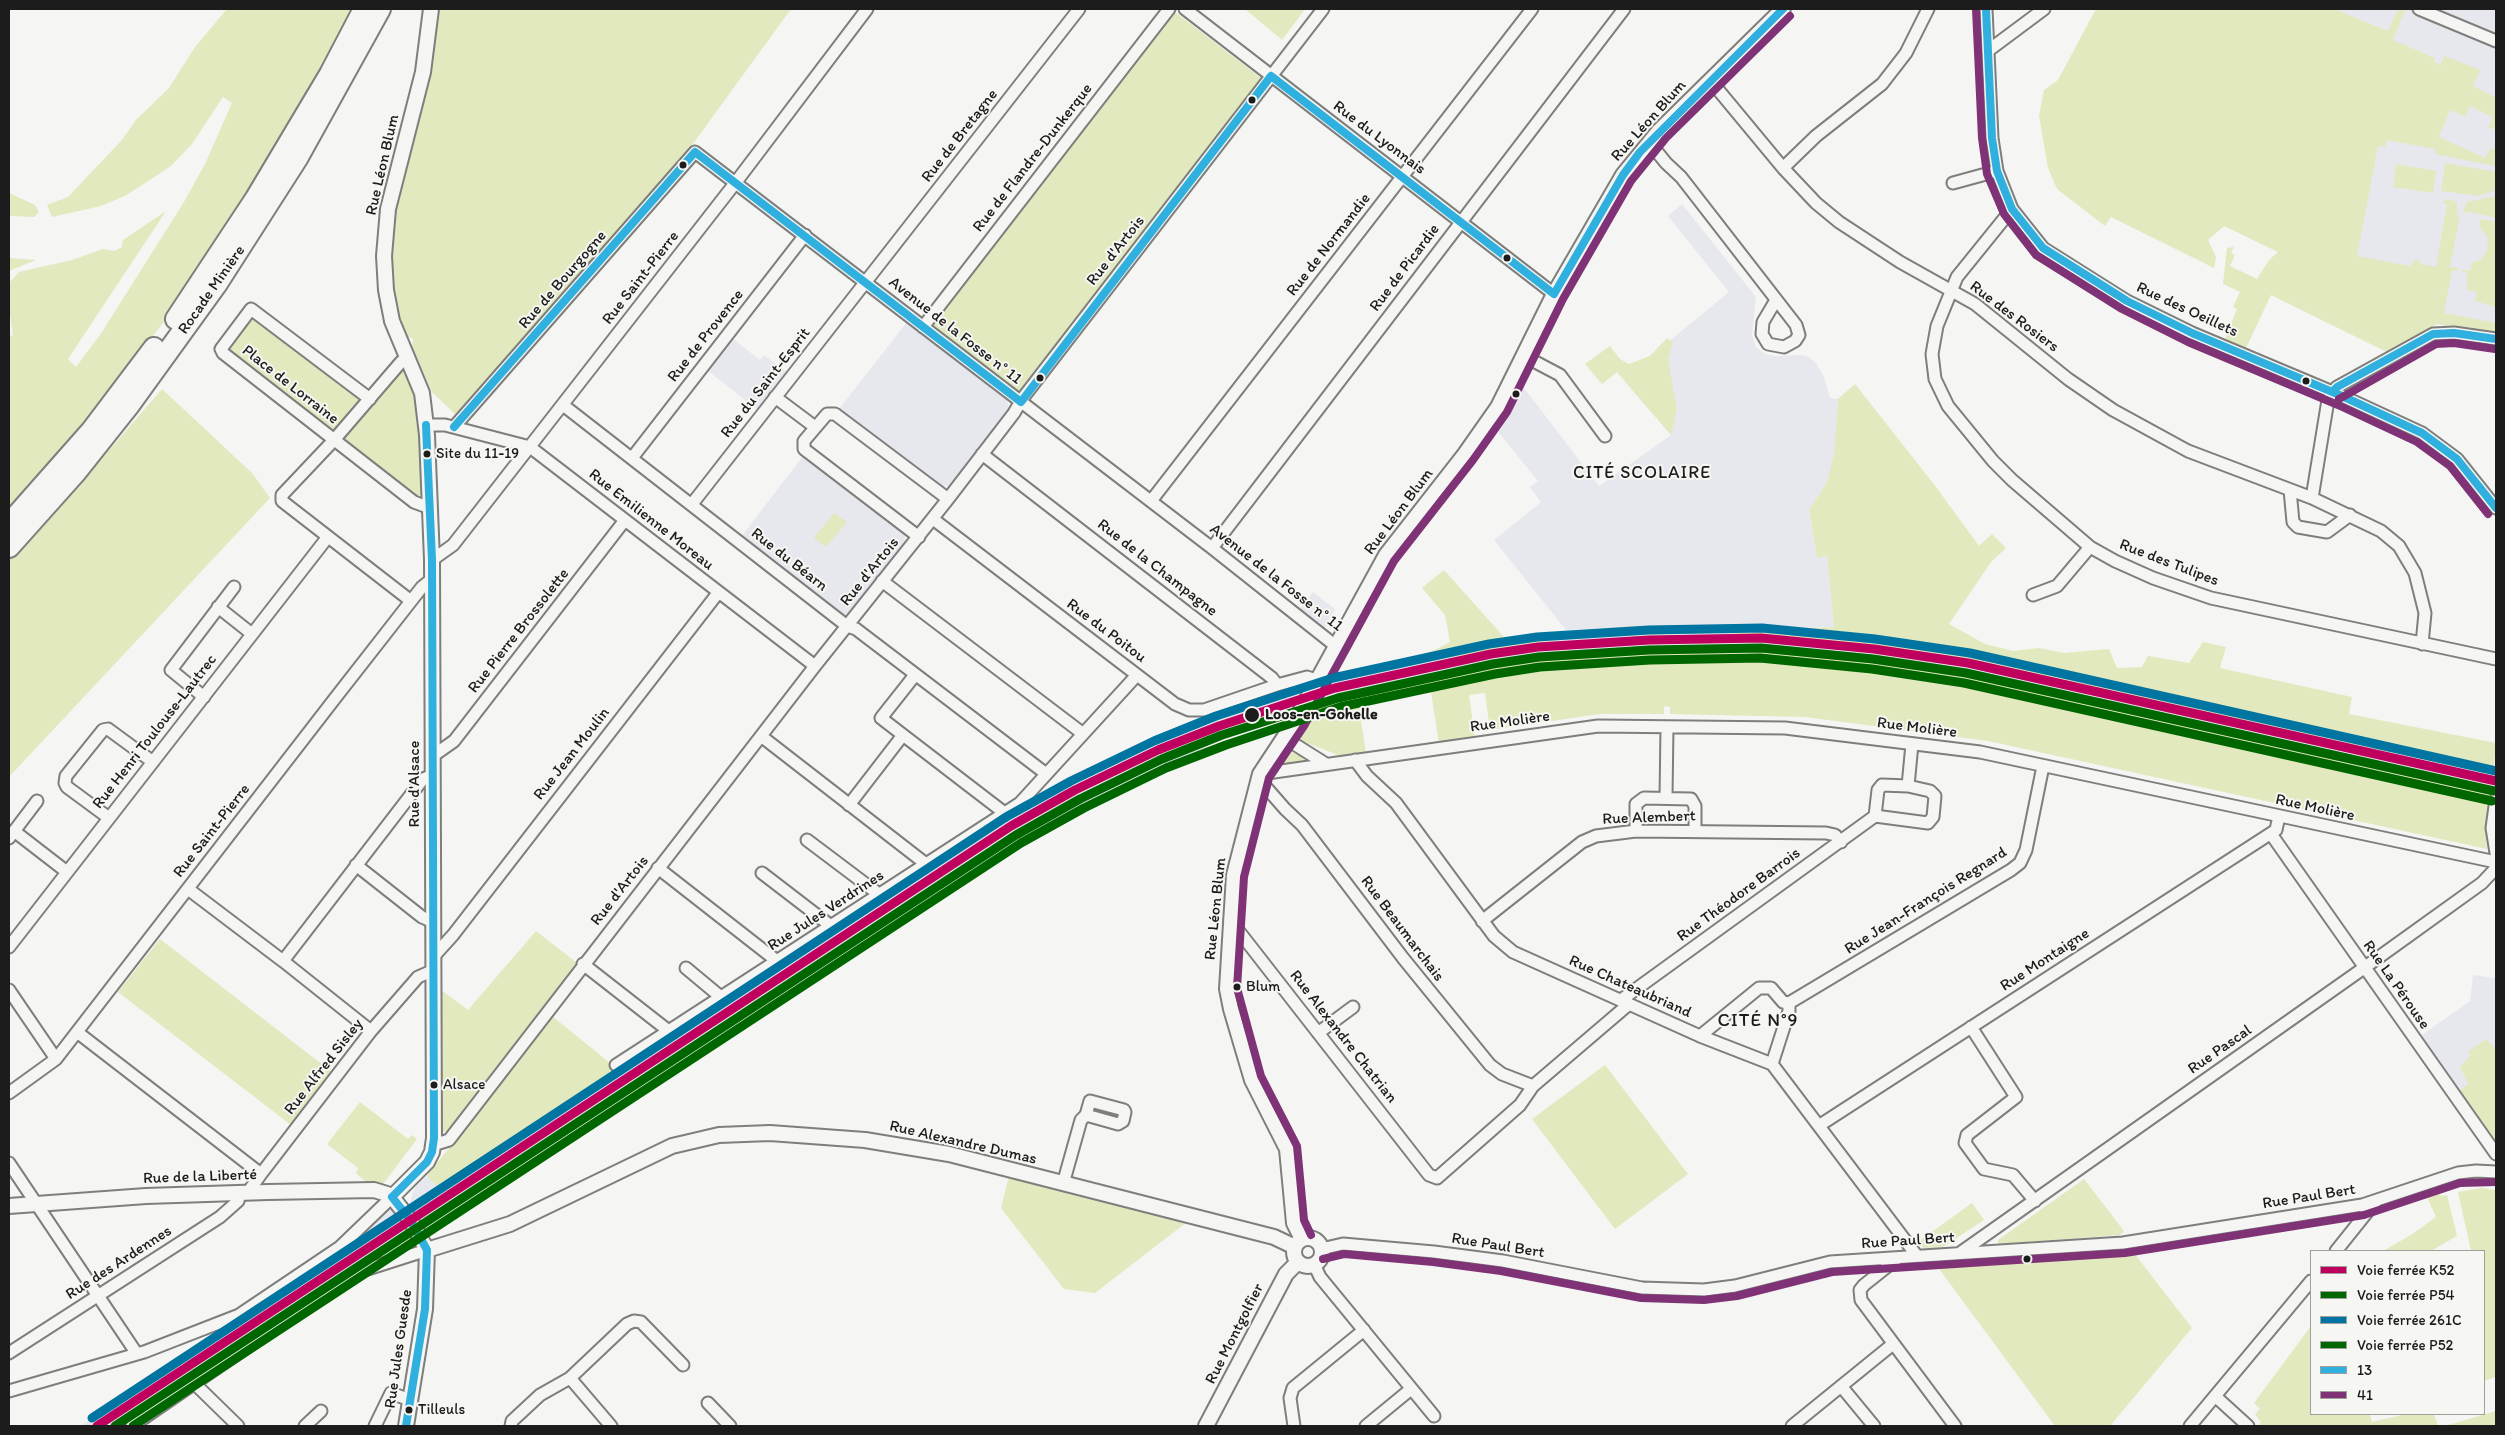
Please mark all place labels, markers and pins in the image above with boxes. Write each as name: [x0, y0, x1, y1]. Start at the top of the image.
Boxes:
unlabelled marker: [1247, 95, 1257, 105]
unlabelled marker: [678, 160, 688, 170]
unlabelled marker: [1502, 253, 1512, 263]
unlabelled marker: [1035, 373, 1045, 383]
unlabelled marker: [2301, 376, 2311, 386]
unlabelled marker: [1511, 389, 1521, 399]
place label: Site du 11-19: [436, 445, 519, 463]
marker: Site du 11-19: [422, 449, 432, 459]
place label: Loos-en-Gohelle: [1265, 705, 1378, 725]
marker: Loos-en-Gohelle: [1243, 706, 1261, 724]
place label: Blum: [1246, 978, 1280, 996]
marker: Blum: [1232, 982, 1242, 992]
place label: Alsace: [443, 1076, 485, 1094]
marker: Alsace: [429, 1080, 439, 1090]
unlabelled marker: [2022, 1254, 2032, 1264]
place label: Tilleuls: [418, 1401, 465, 1419]
marker: Tilleuls: [404, 1405, 414, 1415]

